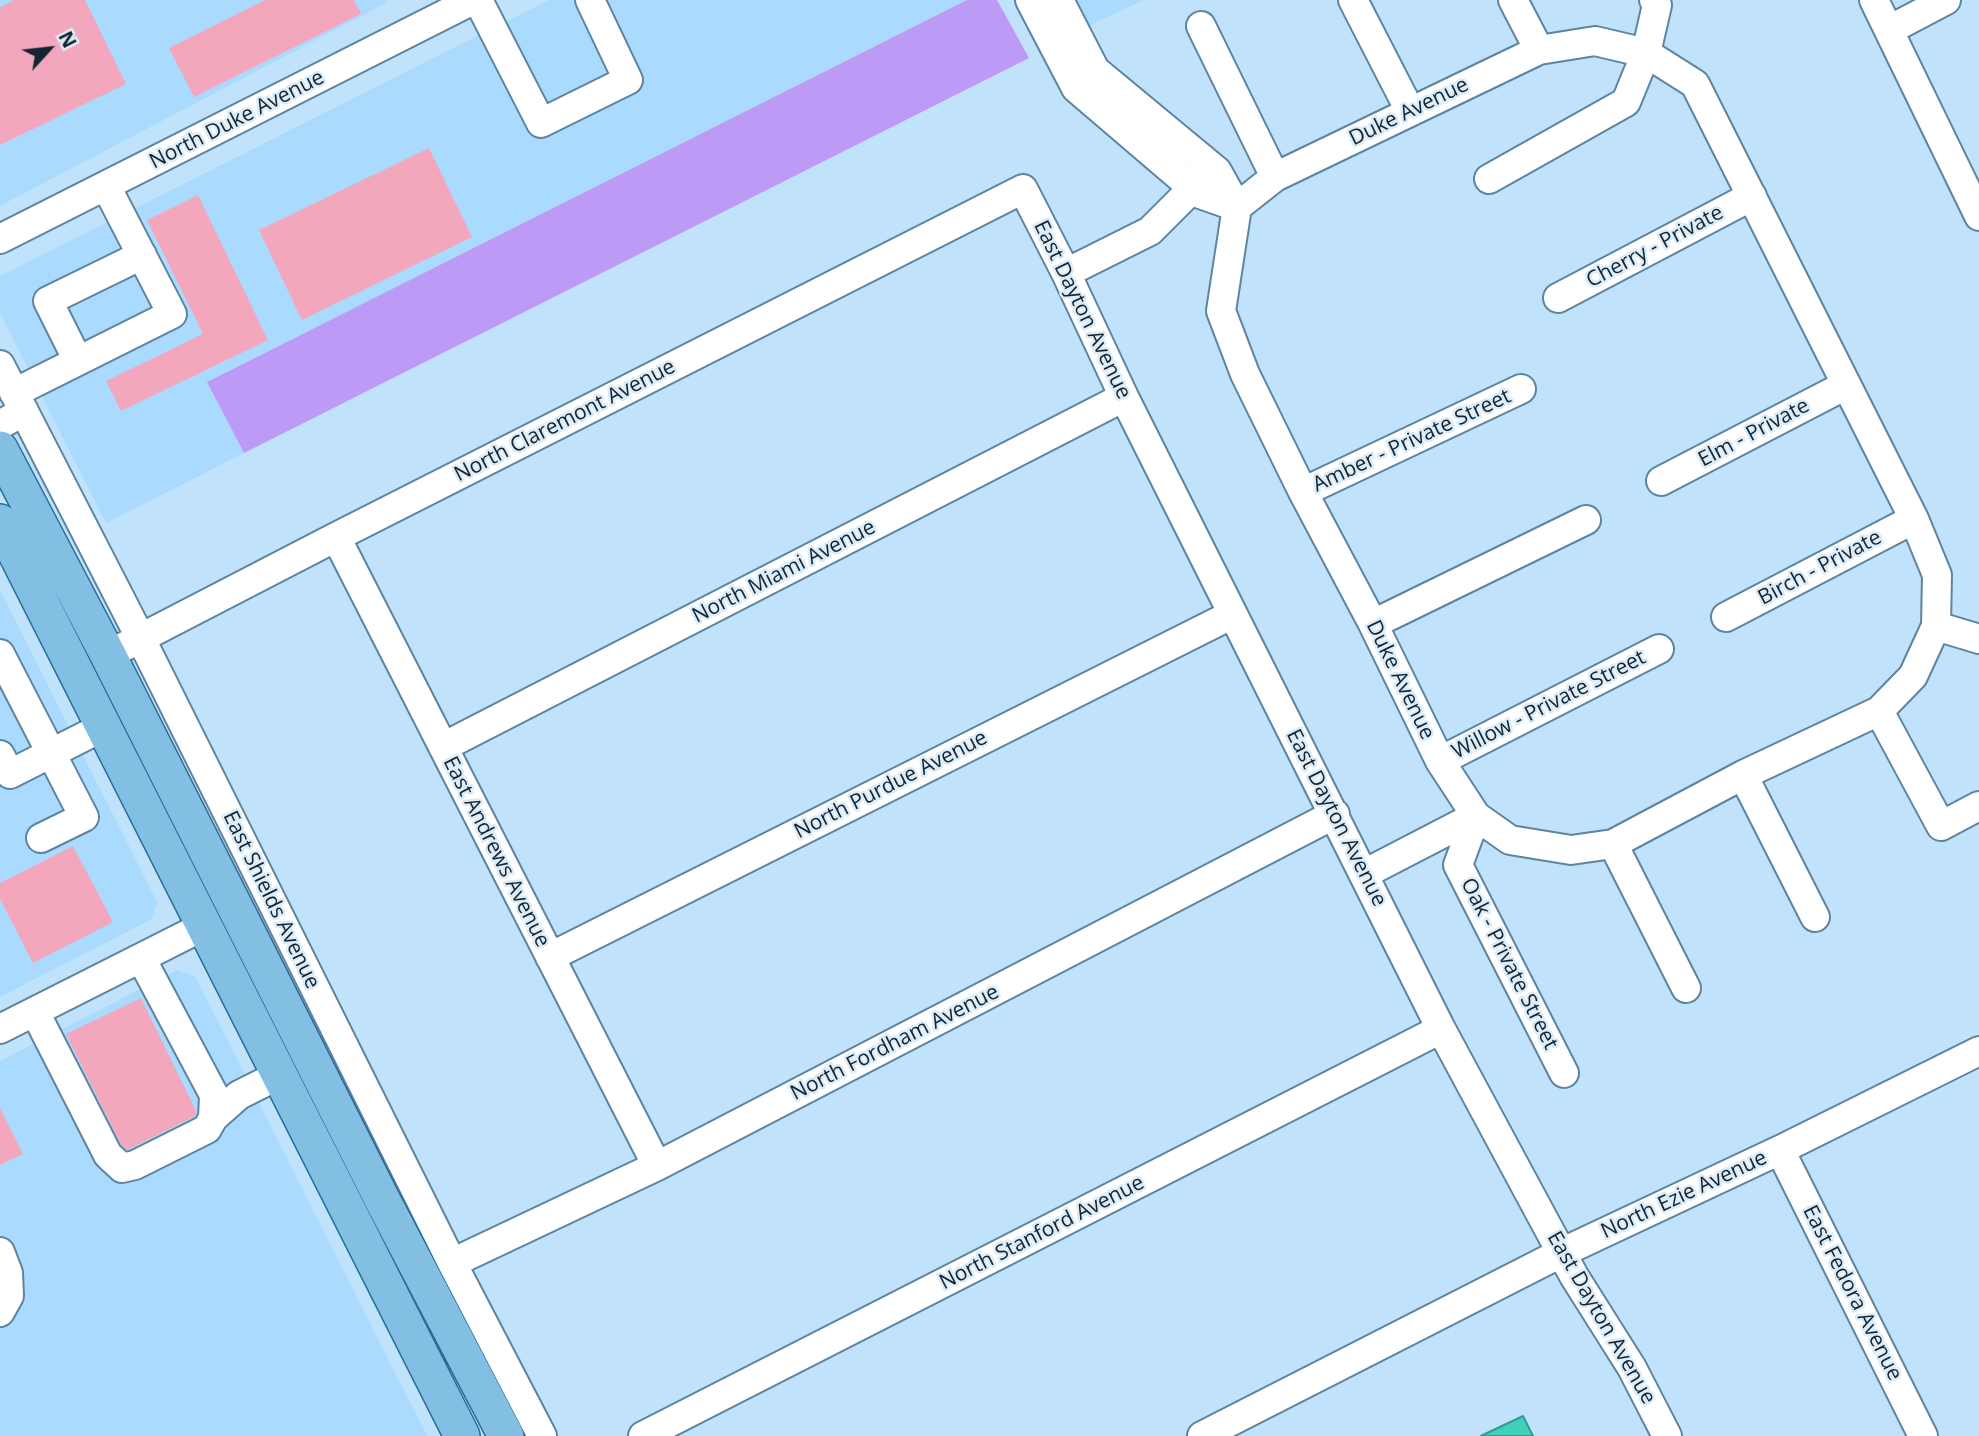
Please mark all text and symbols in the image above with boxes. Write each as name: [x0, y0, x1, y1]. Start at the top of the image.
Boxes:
north arrow: [14, 14, 84, 84]
text: N: [53, 27, 83, 52]
street label: North Duke Avenue: [146, 65, 328, 175]
street label: Duke Avenue: [1345, 72, 1473, 152]
street label: Cherry - Private: [1582, 200, 1728, 294]
street label: East Dayton Avenue: [1028, 217, 1136, 403]
street label: North Claremont Avenue: [450, 354, 680, 488]
street label: Amber - Private Street: [1309, 384, 1515, 498]
street label: Elm - Private: [1694, 393, 1814, 473]
street label: North Miami Avenue: [688, 515, 880, 629]
street label: Birch - Private: [1754, 525, 1886, 611]
street label: Duke Avenue: [1360, 616, 1440, 744]
street label: Willow - Private Street: [1448, 645, 1650, 765]
street label: North Purdue Avenue: [790, 725, 992, 845]
street label: East Dayton Avenue: [1280, 725, 1392, 911]
street label: East Andrews Avenue: [437, 752, 555, 952]
street label: East Shields Avenue: [217, 807, 325, 993]
street label: Oak - Private Street: [1455, 874, 1563, 1054]
street label: North Fordham Avenue: [787, 979, 1003, 1107]
street label: North Ezie Avenue: [1597, 1146, 1771, 1244]
street label: North Stanford Avenue: [936, 1170, 1148, 1296]
street label: East Fedora Avenue: [1797, 1201, 1907, 1385]
street label: East Dayton Avenue: [1541, 1227, 1661, 1409]

